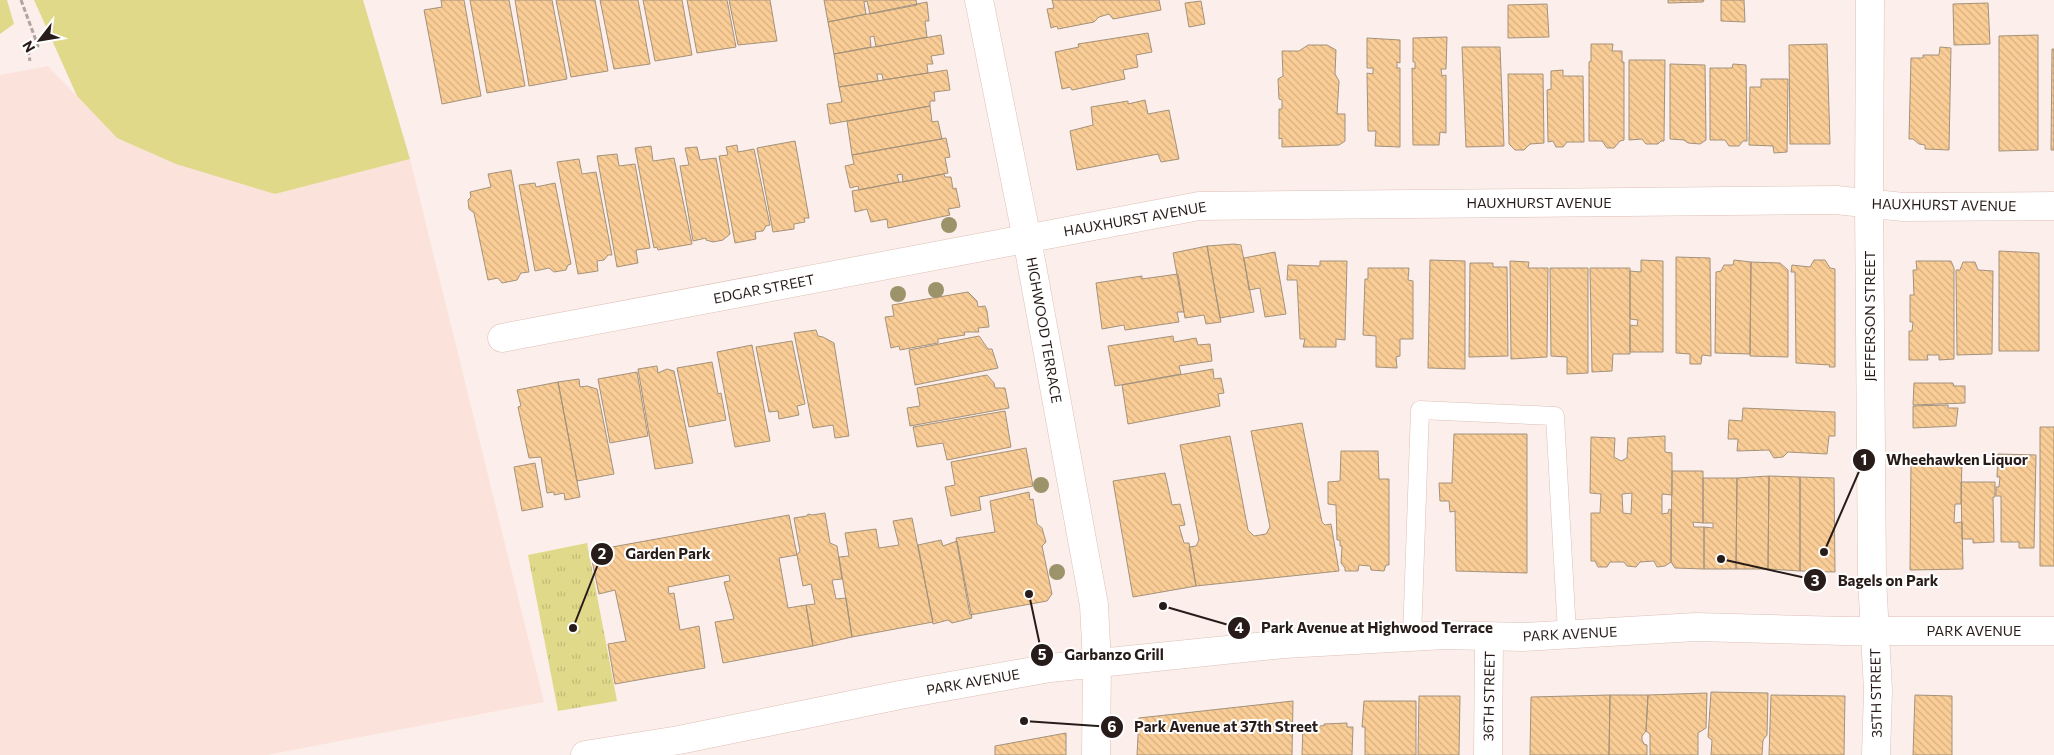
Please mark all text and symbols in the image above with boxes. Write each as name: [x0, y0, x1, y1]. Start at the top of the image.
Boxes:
north arrow: [15, 15, 65, 65]
text: N: [18, 38, 38, 56]
street label: HAUXHURST AVENUE: [1467, 194, 1611, 211]
street label: HAUXHURST AVENUE: [1871, 195, 2017, 214]
street label: HAUXHURST AVENUE: [1062, 198, 1208, 239]
street label: JEFFERSON STREET: [1861, 250, 1878, 382]
street label: HIGHWOOD TERRACE: [1023, 255, 1066, 404]
street label: EDGAR STREET: [712, 270, 816, 307]
callout: Wheehawken Liquor: [1851, 445, 2038, 475]
text: 1: [1861, 450, 1867, 468]
text: Wheehawken Liquor: [1886, 450, 2028, 468]
callout: Garden Park: [590, 539, 720, 569]
text: 2: [598, 544, 606, 562]
text: Garden Park: [625, 544, 711, 562]
callout: Bagels on Park: [1803, 565, 1949, 595]
text: 3: [1811, 571, 1820, 589]
text: Bagels on Park: [1838, 571, 1939, 589]
callout: Park Avenue at Highwood Terrace: [1227, 613, 1503, 643]
text: 4: [1234, 618, 1244, 636]
text: Park Avenue at Highwood Terrace: [1261, 618, 1493, 636]
street label: PARK AVENUE: [1927, 622, 2021, 639]
street label: PARK AVENUE: [1522, 623, 1618, 644]
callout: Garbanzo Grill: [1030, 640, 1174, 670]
text: 5: [1038, 645, 1047, 663]
text: Garbanzo Grill: [1064, 645, 1164, 663]
street label: 35TH STREET: [1866, 648, 1885, 738]
street label: 36TH STREET: [1479, 651, 1498, 741]
street label: PARK AVENUE: [925, 665, 1021, 698]
callout: Park Avenue at 37th Street: [1099, 712, 1328, 742]
text: 6: [1107, 717, 1117, 735]
text: Park Avenue at 37th Street: [1134, 717, 1318, 735]

